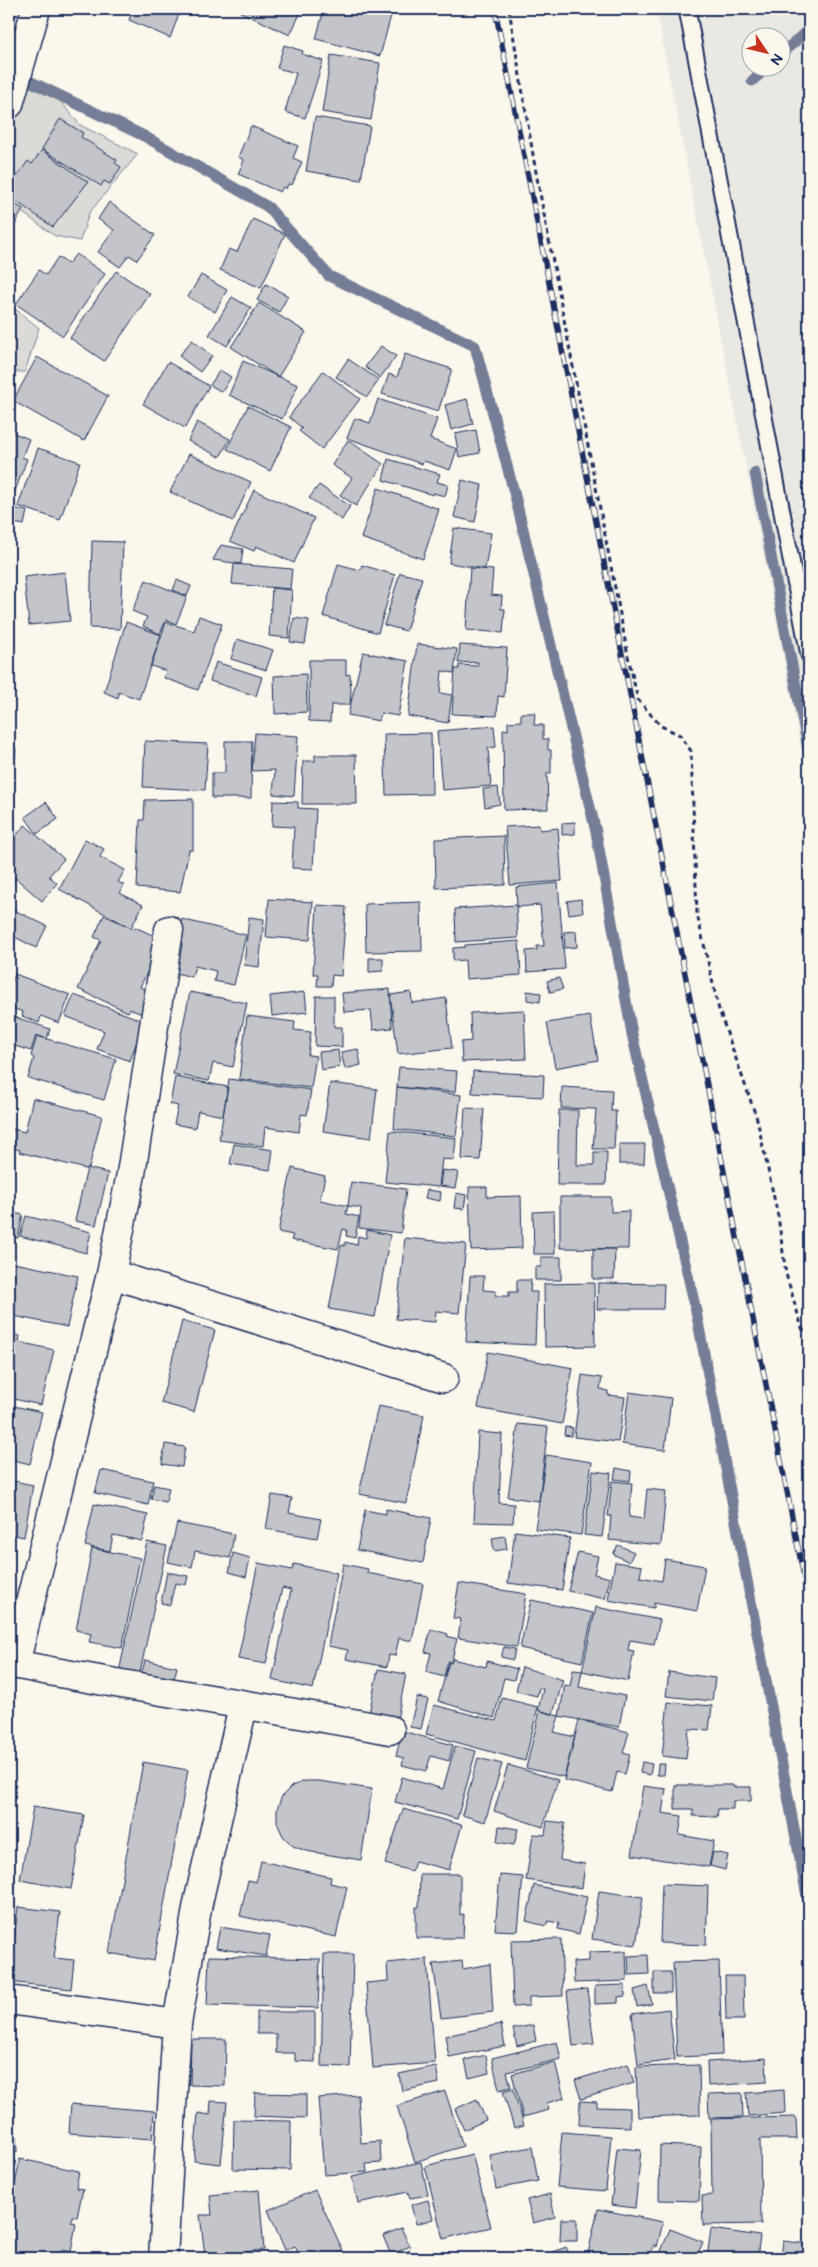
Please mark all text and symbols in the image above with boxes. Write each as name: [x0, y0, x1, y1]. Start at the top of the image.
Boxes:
north arrow: [740, 28, 790, 78]
text: N: [766, 50, 786, 68]

